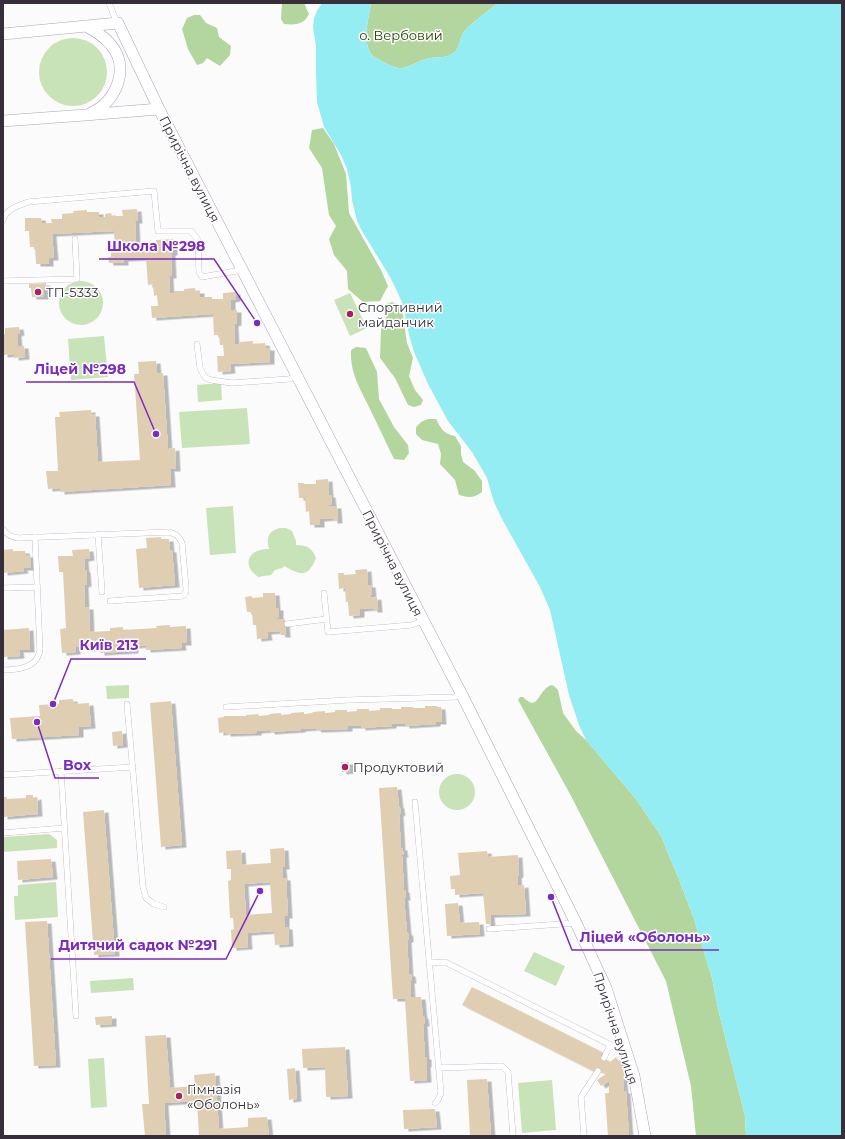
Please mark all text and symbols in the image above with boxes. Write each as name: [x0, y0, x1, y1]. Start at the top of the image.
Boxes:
park label: о. Вербовий: [359, 27, 443, 43]
street label: Прирічна вулиця: [156, 113, 224, 225]
callout: Школа №298: [99, 233, 214, 259]
text: Школа №298: [107, 237, 205, 255]
place label: ТП-5333: [46, 284, 99, 300]
marker: ТП-5333: [33, 287, 43, 297]
place label: Спортивний майданчик: [358, 299, 443, 330]
marker: Спортивний майданчик: [345, 309, 355, 319]
callout: Ліцей №298: [26, 356, 134, 382]
text: Ліцей №298: [34, 360, 126, 378]
street label: Прирічна вулиця: [359, 507, 427, 619]
callout: Київ 213: [71, 633, 146, 659]
text: Київ 213: [79, 636, 139, 654]
callout: Box: [55, 752, 99, 778]
text: Box: [63, 756, 92, 774]
place label: Продуктовий: [353, 759, 444, 775]
marker: Продуктовий: [340, 762, 350, 772]
callout: Ліцей «Оболонь»: [572, 924, 719, 950]
text: Ліцей «Оболонь»: [579, 928, 711, 946]
callout: Дитячий садок №291: [51, 933, 226, 959]
text: Дитячий садок №291: [58, 936, 218, 954]
street label: Прирічна вулиця: [590, 970, 642, 1086]
place label: Гімназія «Оболонь»: [187, 1081, 260, 1112]
marker: Гімназія «Оболонь»: [174, 1091, 184, 1101]

